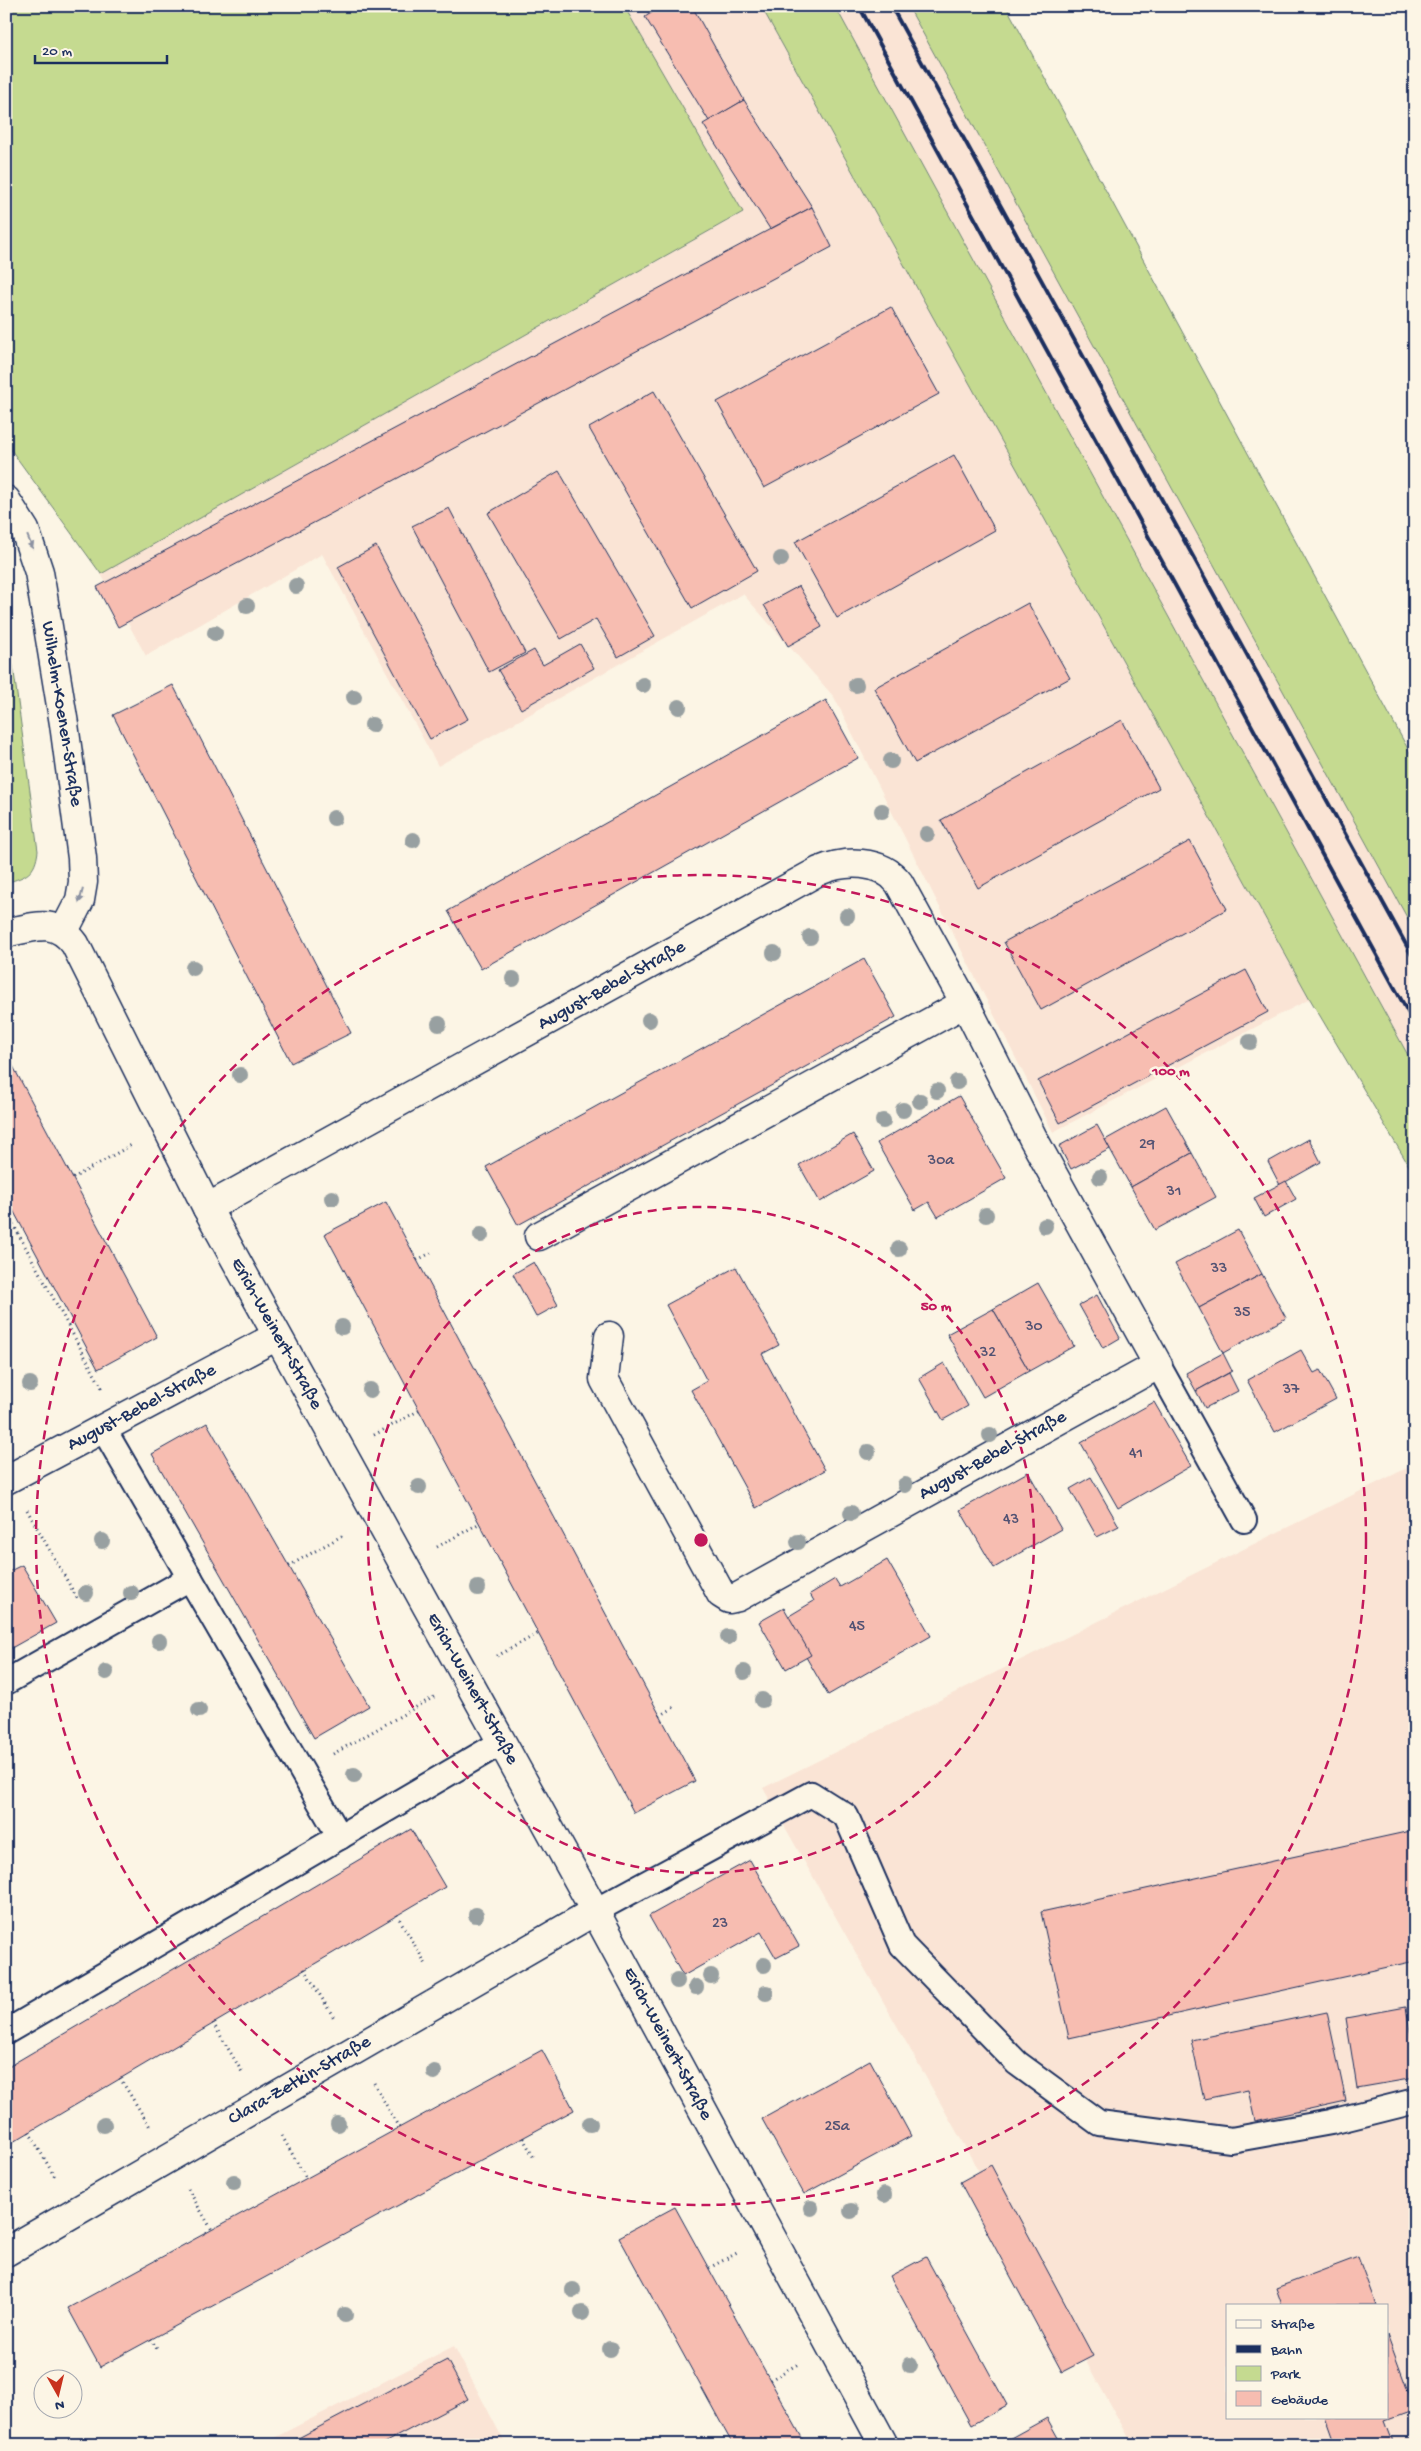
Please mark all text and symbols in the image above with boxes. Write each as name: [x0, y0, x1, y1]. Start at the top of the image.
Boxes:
scale bar: [35, 32, 168, 64]
text: 20 m: [42, 43, 72, 61]
one-way arrow: [27, 535, 34, 550]
street label: Wilhelm-Koenen-Straße: [35, 620, 87, 808]
one-way arrow: [76, 889, 84, 904]
street label: August-Bebel-Straße: [534, 936, 690, 1036]
text: 100 m: [1151, 1063, 1190, 1081]
house number: 29: [1139, 1136, 1155, 1155]
house number: 30a: [927, 1152, 955, 1171]
house number: 31: [1166, 1183, 1181, 1202]
street label: Erich-Weinert-Straße: [225, 1254, 327, 1414]
house number: 33: [1210, 1260, 1227, 1279]
text: 50 m: [921, 1298, 952, 1316]
house number: 35: [1233, 1304, 1250, 1323]
house number: 30: [1024, 1318, 1043, 1337]
house number: 32: [979, 1344, 996, 1363]
street label: August-Bebel-Straße: [64, 1359, 221, 1457]
house number: 37: [1282, 1381, 1300, 1400]
street label: August-Bebel-Straße: [915, 1406, 1071, 1506]
house number: 41: [1129, 1445, 1143, 1464]
house number: 43: [1003, 1511, 1019, 1530]
centre of rings: [692, 1531, 710, 1549]
street label: Erich-Weinert-Straße: [421, 1609, 523, 1769]
house number: 45: [849, 1618, 865, 1637]
house number: 23: [712, 1915, 728, 1934]
street label: Erich-Weinert-Straße: [617, 1964, 717, 2125]
street label: Clara-Zetkin-Straße: [225, 2031, 376, 2131]
house number: 25a: [824, 2118, 851, 2137]
legend: [1226, 2304, 1388, 2418]
text: Straße: [1271, 2316, 1315, 2334]
text: Bahn: [1270, 2342, 1302, 2360]
text: Park: [1270, 2366, 1301, 2384]
north arrow: [32, 2368, 82, 2418]
text: Gebäude: [1271, 2392, 1328, 2410]
text: N: [54, 2395, 65, 2413]

